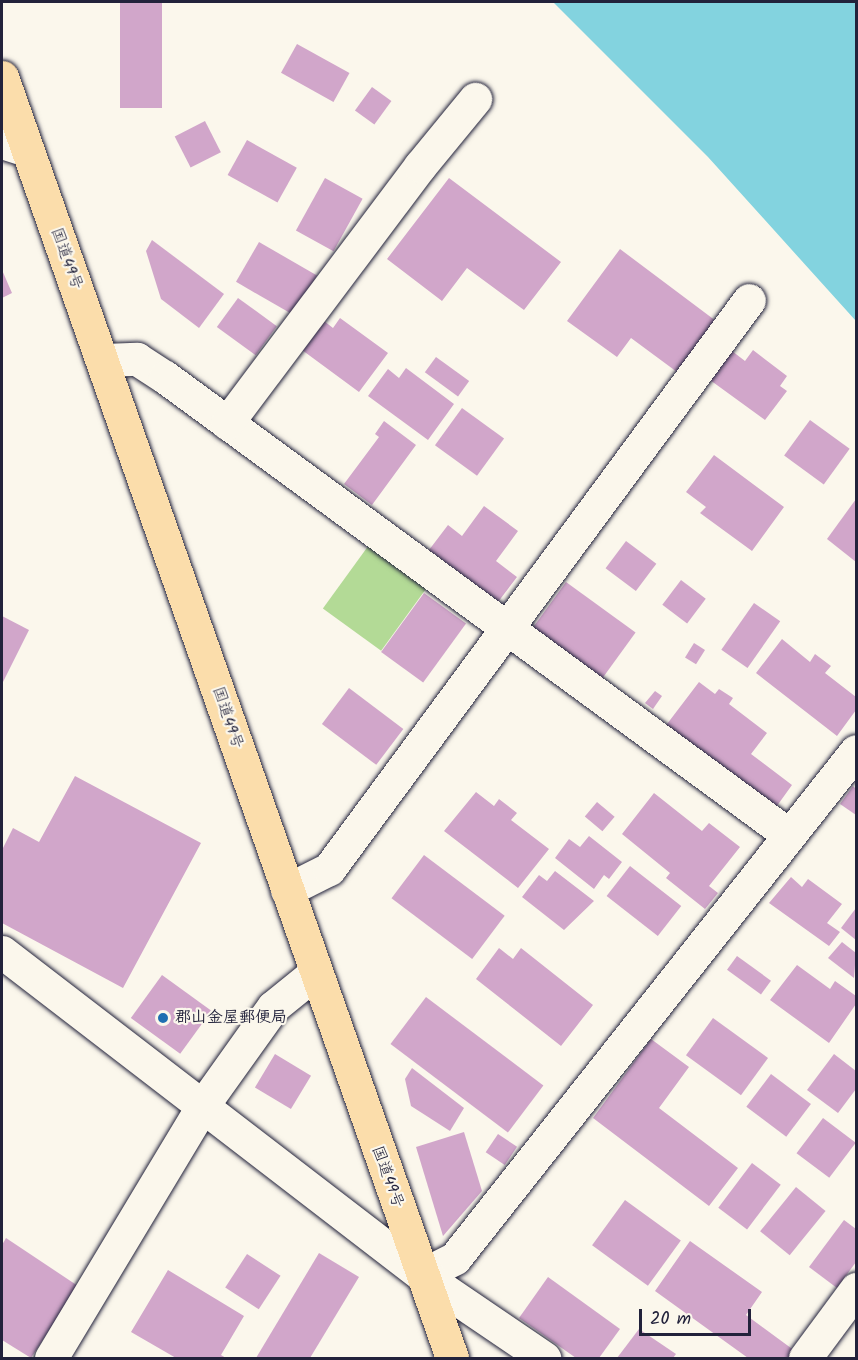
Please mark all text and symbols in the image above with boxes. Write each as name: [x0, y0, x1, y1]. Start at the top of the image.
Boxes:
street label: 国道49号: [46, 225, 86, 293]
street label: 国道49号: [207, 684, 247, 752]
place label: 郡山金屋郵便局: [175, 1008, 287, 1028]
marker: 郡山金屋郵便局: [156, 1011, 170, 1025]
street label: 国道49号: [367, 1143, 407, 1211]
scale bar: [642, 1297, 754, 1335]
text: 20 m: [650, 1305, 691, 1334]

